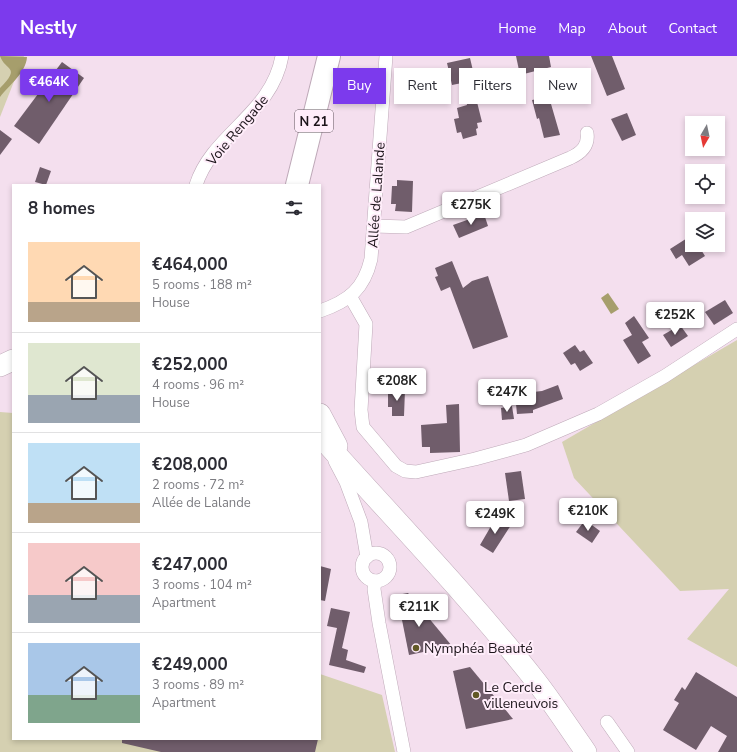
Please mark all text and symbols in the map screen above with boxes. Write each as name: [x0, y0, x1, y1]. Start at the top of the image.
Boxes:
text: Nestly: [20, 15, 77, 41]
text: Home: [498, 19, 536, 38]
text: Map: [558, 19, 586, 38]
text: About: [608, 19, 647, 38]
text: Contact: [669, 19, 717, 38]
chip: Buy: [333, 68, 386, 104]
chip: Rent: [394, 68, 451, 104]
chip: Filters: [459, 68, 526, 104]
chip: New: [534, 68, 591, 104]
pin: €464K: [21, 69, 77, 103]
text: €464K: [29, 73, 69, 91]
street label: Voie Rengade: [202, 91, 273, 170]
road number: N 21: [295, 110, 333, 132]
north arrow: [685, 116, 725, 156]
map controls: [685, 116, 725, 252]
street label: Allée de Lalande: [363, 141, 390, 249]
button: locate: [685, 164, 725, 204]
pin: €275K: [443, 192, 499, 226]
text: €275K: [451, 196, 491, 214]
text: 8 homes: [28, 197, 95, 220]
icon: filters: [283, 197, 305, 219]
button: layers: [685, 212, 725, 252]
text: €464,000: [152, 253, 228, 276]
icon: home: [60, 258, 108, 306]
text: 5 rooms · 188 m²: [152, 276, 252, 294]
text: House: [152, 294, 190, 312]
pin: €252K: [647, 302, 703, 336]
text: €252K: [655, 306, 695, 324]
text: €252,000: [152, 353, 228, 376]
icon: home: [60, 359, 108, 407]
pin: €208K: [369, 368, 425, 402]
text: €208K: [377, 372, 417, 390]
text: 4 rooms · 96 m²: [152, 376, 244, 394]
pin: €247K: [479, 379, 535, 413]
text: €247K: [487, 383, 527, 401]
text: House: [152, 394, 190, 412]
text: €208,000: [152, 453, 228, 476]
icon: home: [60, 459, 108, 507]
text: 2 rooms · 72 m²: [152, 476, 244, 494]
text: Allée de Lalande: [152, 494, 251, 512]
pin: €210K: [560, 498, 616, 532]
pin: €249K: [467, 501, 523, 535]
text: €210K: [568, 502, 608, 520]
text: €249K: [475, 505, 515, 523]
text: €247,000: [152, 553, 228, 576]
icon: home: [60, 559, 108, 607]
text: 3 rooms · 104 m²: [152, 576, 252, 594]
text: Apartment: [152, 594, 215, 612]
pin: €211K: [391, 594, 447, 628]
text: €211K: [399, 598, 439, 616]
place label: Nymphéa Beauté: [424, 639, 533, 658]
marker: Nymphéa Beauté: [411, 643, 421, 653]
text: €249,000: [152, 653, 228, 676]
icon: home: [60, 659, 108, 707]
text: 3 rooms · 89 m²: [152, 676, 244, 694]
place label: Le Cercle villeneuvois: [484, 678, 559, 713]
marker: Le Cercle villeneuvois: [471, 690, 481, 700]
text: Apartment: [152, 694, 215, 712]

